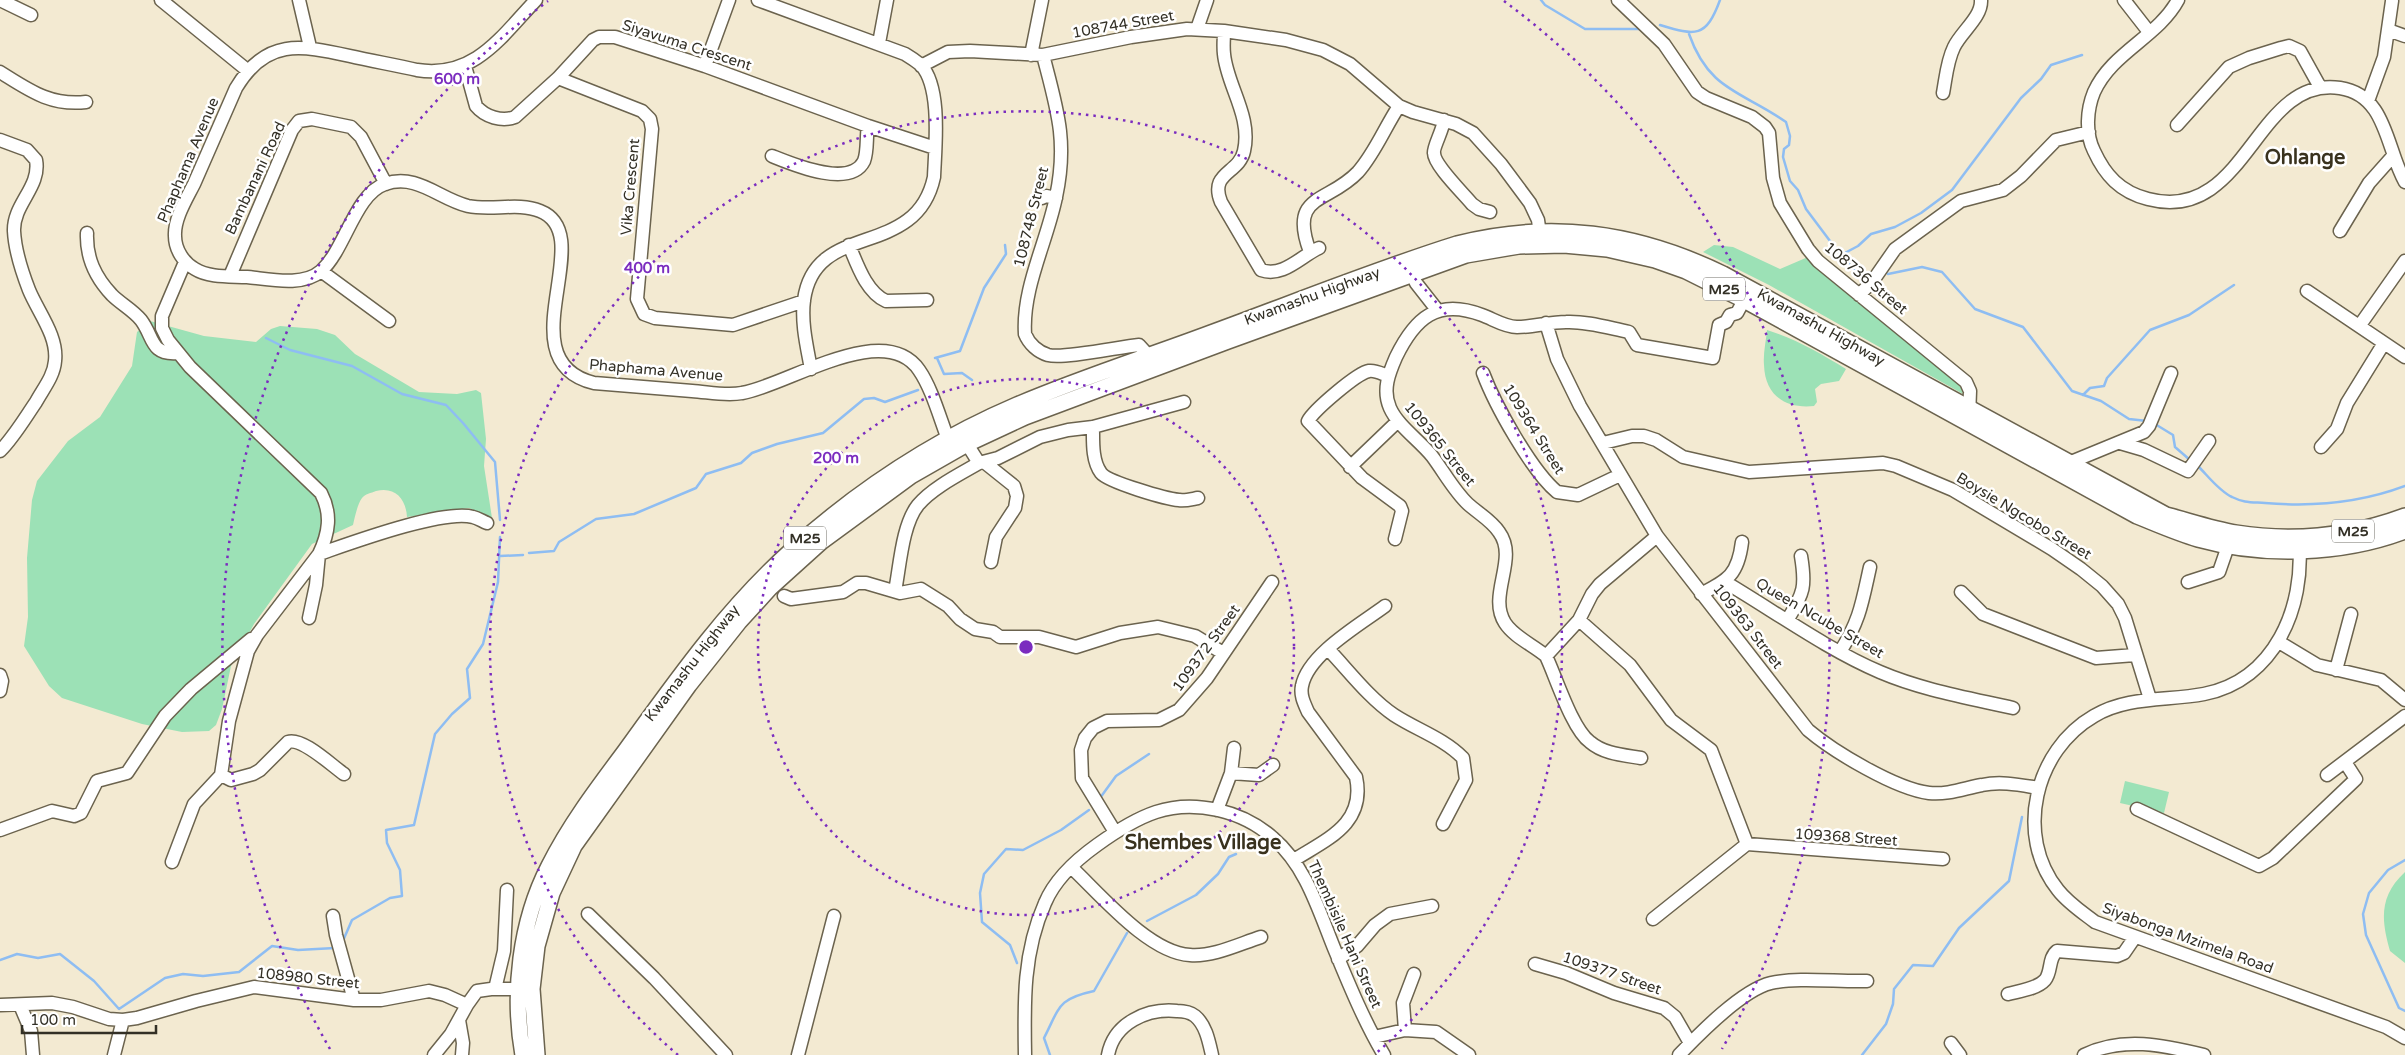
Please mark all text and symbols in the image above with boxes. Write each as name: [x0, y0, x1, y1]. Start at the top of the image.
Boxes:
street label: 108744 Street: [1071, 6, 1176, 42]
street label: Siyavuma Crescent: [620, 16, 754, 74]
text: 600 m: [434, 70, 480, 88]
street label: Phaphama Avenue: [153, 95, 223, 225]
street label: Bambanani Road: [221, 119, 289, 237]
street label: Vika Crescent: [617, 138, 643, 236]
district label: Ohlange: [2265, 146, 2345, 170]
street label: 108748 Street: [1010, 164, 1052, 269]
street label: 108736 Street: [1821, 238, 1912, 318]
text: 400 m: [624, 259, 670, 277]
street label: Kwamashu Highway: [1242, 263, 1382, 329]
road number: M25: [1703, 278, 1745, 300]
street label: Kwamashu Highway: [1754, 284, 1888, 370]
street label: Phaphama Avenue: [588, 355, 724, 385]
street label: 109364 Street: [1499, 380, 1569, 478]
street label: 109365 Street: [1401, 398, 1480, 490]
text: 200 m: [813, 449, 859, 467]
street label: Boysie Ngcobo Street: [1953, 469, 2095, 564]
road number: M25: [2332, 520, 2374, 542]
road number: M25: [784, 526, 826, 550]
street label: Queen Ncube Street: [1753, 574, 1887, 662]
street label: 109363 Street: [1709, 580, 1787, 672]
street label: Kwamashu Highway: [641, 601, 743, 725]
street label: 109372 Street: [1168, 601, 1244, 695]
centre of rings: [1017, 638, 1035, 656]
street label: 109368 Street: [1794, 824, 1898, 850]
district label: Shembes Village: [1125, 831, 1281, 855]
street label: Thembisile Hani Street: [1304, 857, 1386, 1011]
street label: Siyabonga Mzimela Road: [2100, 899, 2276, 977]
street label: 109377 Street: [1560, 948, 1664, 998]
street label: 108980 Street: [256, 964, 361, 992]
scale bar: [22, 1002, 156, 1034]
text: 100 m: [30, 1011, 76, 1029]

